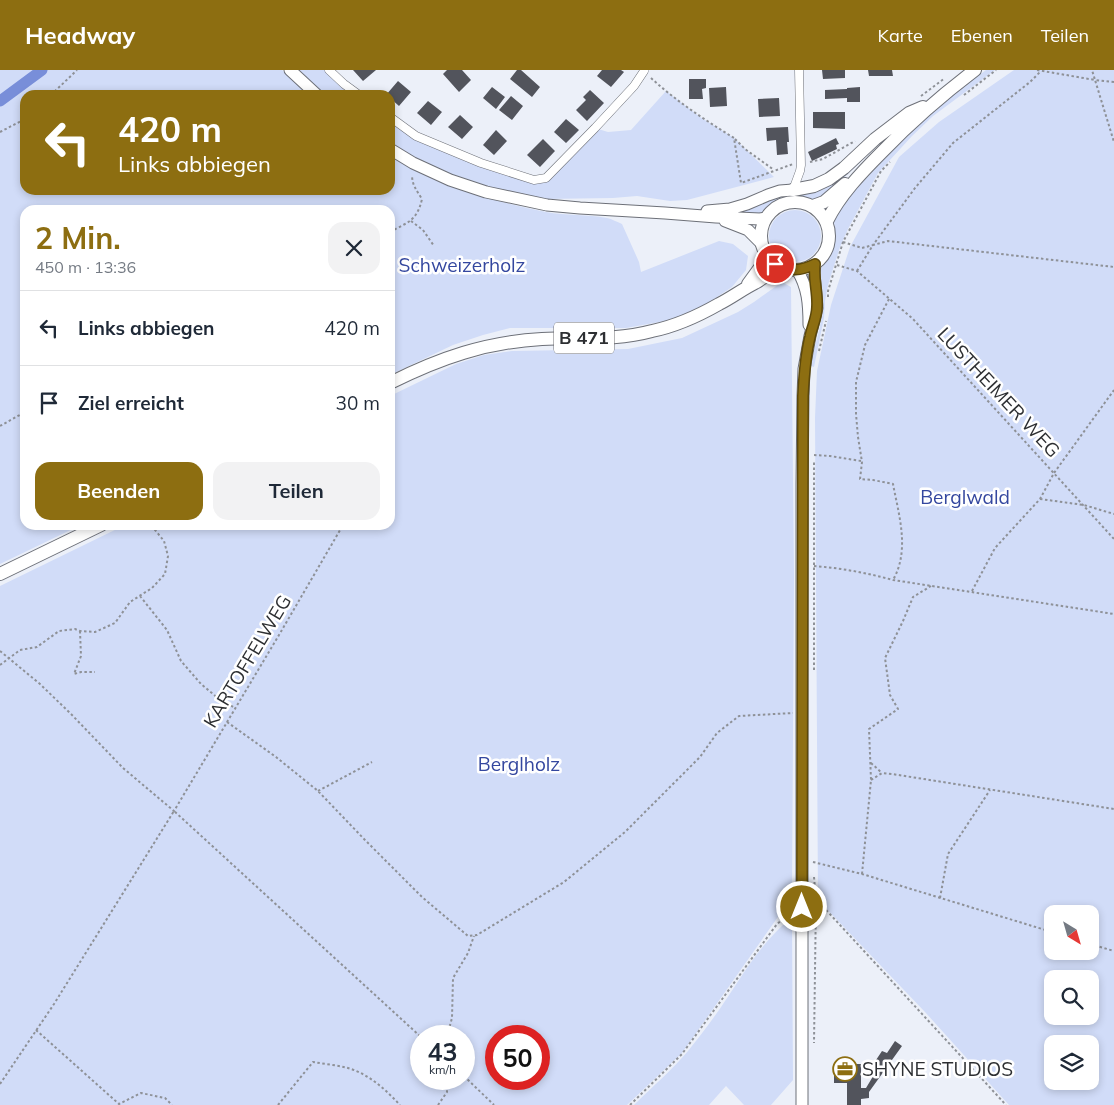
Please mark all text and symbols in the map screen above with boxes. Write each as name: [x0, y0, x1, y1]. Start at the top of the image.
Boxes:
text: Headway: [25, 20, 135, 50]
text: Karte: [877, 24, 923, 47]
text: Ebenen: [951, 24, 1013, 47]
text: Teilen: [1041, 24, 1089, 47]
text: 420 m: [118, 107, 222, 151]
icon: left: [35, 110, 100, 175]
text: Links abbiegen: [118, 150, 271, 178]
text: 2 Min.: [35, 219, 121, 257]
button: close: [328, 222, 380, 274]
pin: [754, 243, 796, 285]
icon: arrive: [761, 250, 789, 278]
park label: Schweizerholz: [399, 253, 526, 277]
text: 450 m · 13:36: [35, 257, 136, 277]
icon: left: [35, 314, 63, 342]
text: Links abbiegen: [78, 316, 215, 340]
text: 420 m: [324, 316, 380, 340]
road number: B 471: [554, 322, 614, 354]
street label: LUSTHEIMER WEG: [933, 322, 1065, 462]
icon: arrive: [35, 389, 63, 417]
text: Ziel erreicht: [78, 391, 184, 415]
text: 30 m: [336, 391, 380, 415]
button: Beenden: [35, 462, 203, 520]
button: Teilen: [213, 462, 380, 520]
park label: Berglwald: [920, 485, 1010, 509]
street label: KARTOFFELWEG: [198, 590, 296, 732]
park label: Berglholz: [478, 752, 560, 776]
position arrow: [775, 880, 827, 932]
north arrow: [1044, 905, 1099, 960]
map controls: [1044, 905, 1099, 1090]
button: search: [1044, 970, 1099, 1025]
speed limit sign: 50: [485, 1025, 550, 1090]
button: layers: [1044, 1035, 1099, 1090]
text: 43: [427, 1036, 458, 1067]
office icon: SHYNE STUDIOS: [832, 1056, 858, 1082]
place label: SHYNE STUDIOS: [862, 1057, 1013, 1081]
text: km/h: [429, 1062, 456, 1077]

